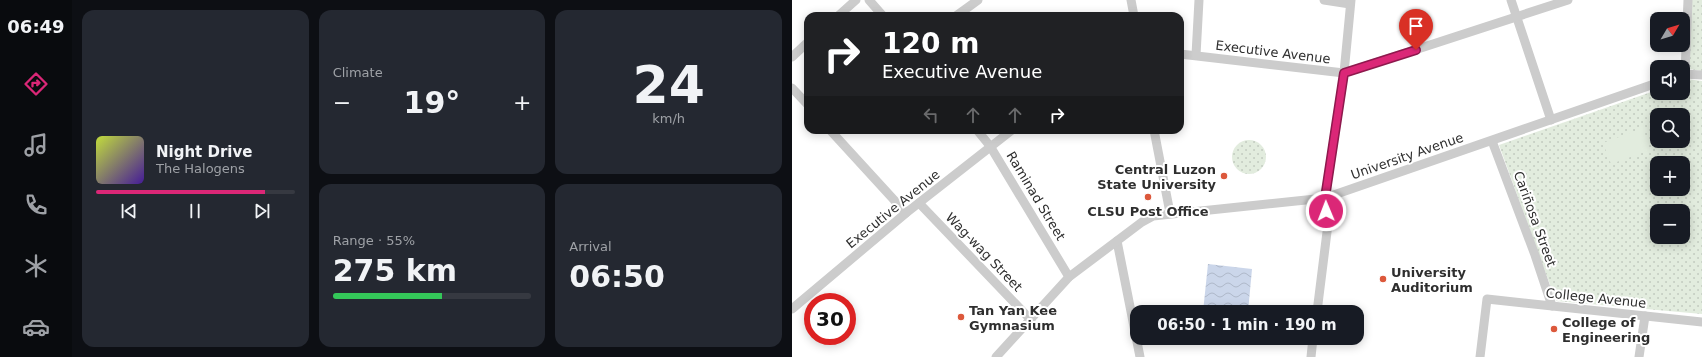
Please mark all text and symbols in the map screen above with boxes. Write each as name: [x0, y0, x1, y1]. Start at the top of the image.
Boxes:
pin: [1399, 9, 1433, 50]
north arrow: [1650, 12, 1690, 52]
map controls: [1650, 12, 1690, 244]
icon: arrive: [1405, 15, 1427, 37]
text: 06:49: [7, 16, 65, 37]
text: 120 m: [882, 27, 979, 60]
icon: right: [816, 28, 868, 80]
street label: Executive Avenue: [1215, 38, 1331, 66]
text: 24: [632, 55, 705, 115]
button: sound: [1650, 60, 1690, 100]
text: Executive Avenue: [882, 61, 1042, 82]
text: Climate: [333, 65, 383, 80]
icon: directions: [22, 70, 50, 98]
text: 19°: [404, 85, 460, 120]
text: −: [333, 90, 351, 115]
text: +: [513, 90, 531, 115]
icon: left: [920, 104, 942, 126]
icon: ahead: [962, 104, 984, 126]
icon: ahead: [1004, 104, 1026, 126]
icon: right: [1046, 104, 1068, 126]
button: search: [1650, 108, 1690, 148]
text: km/h: [652, 111, 685, 126]
street label: University Avenue: [1349, 130, 1465, 182]
icon: music: [22, 131, 50, 159]
text: Night Drive: [156, 143, 252, 161]
street label: Raminad Street: [1004, 149, 1068, 243]
button: +: [1650, 156, 1690, 196]
text: The Halogens: [156, 161, 245, 176]
place label: Central Luzon State University: [1097, 162, 1217, 192]
street label: Executive Avenue: [843, 167, 943, 251]
street label: Cariñosa Street: [1511, 169, 1559, 269]
marker: Central Luzon State University: [1219, 171, 1229, 181]
position arrow: [1305, 190, 1347, 232]
icon: phone: [22, 191, 50, 219]
marker: CLSU Post Office: [1143, 192, 1153, 202]
icon: previous: [118, 200, 140, 222]
icon: pause: [184, 200, 206, 222]
icon: next: [251, 200, 273, 222]
place label: CLSU Post Office: [1087, 204, 1209, 219]
button: −: [1650, 204, 1690, 244]
street label: Wag-wag Street: [943, 210, 1025, 294]
text: Range · 55%: [333, 233, 415, 248]
text: Arrival: [569, 239, 612, 254]
icon: climate: [22, 252, 50, 280]
text: 275 km: [333, 253, 457, 288]
text: 06:50: [569, 259, 665, 294]
place label: University Auditorium: [1391, 265, 1473, 295]
marker: University Auditorium: [1378, 274, 1388, 284]
street label: College Avenue: [1545, 285, 1647, 311]
speed limit sign: 30: [804, 293, 856, 345]
place label: Tan Yan Kee Gymnasium: [969, 303, 1057, 333]
marker: Tan Yan Kee Gymnasium: [956, 312, 966, 322]
icon: car: [22, 313, 50, 341]
place label: College of Engineering: [1562, 315, 1650, 345]
text: 06:50 · 1 min · 190 m: [1157, 316, 1337, 334]
marker: College of Engineering: [1549, 324, 1559, 334]

